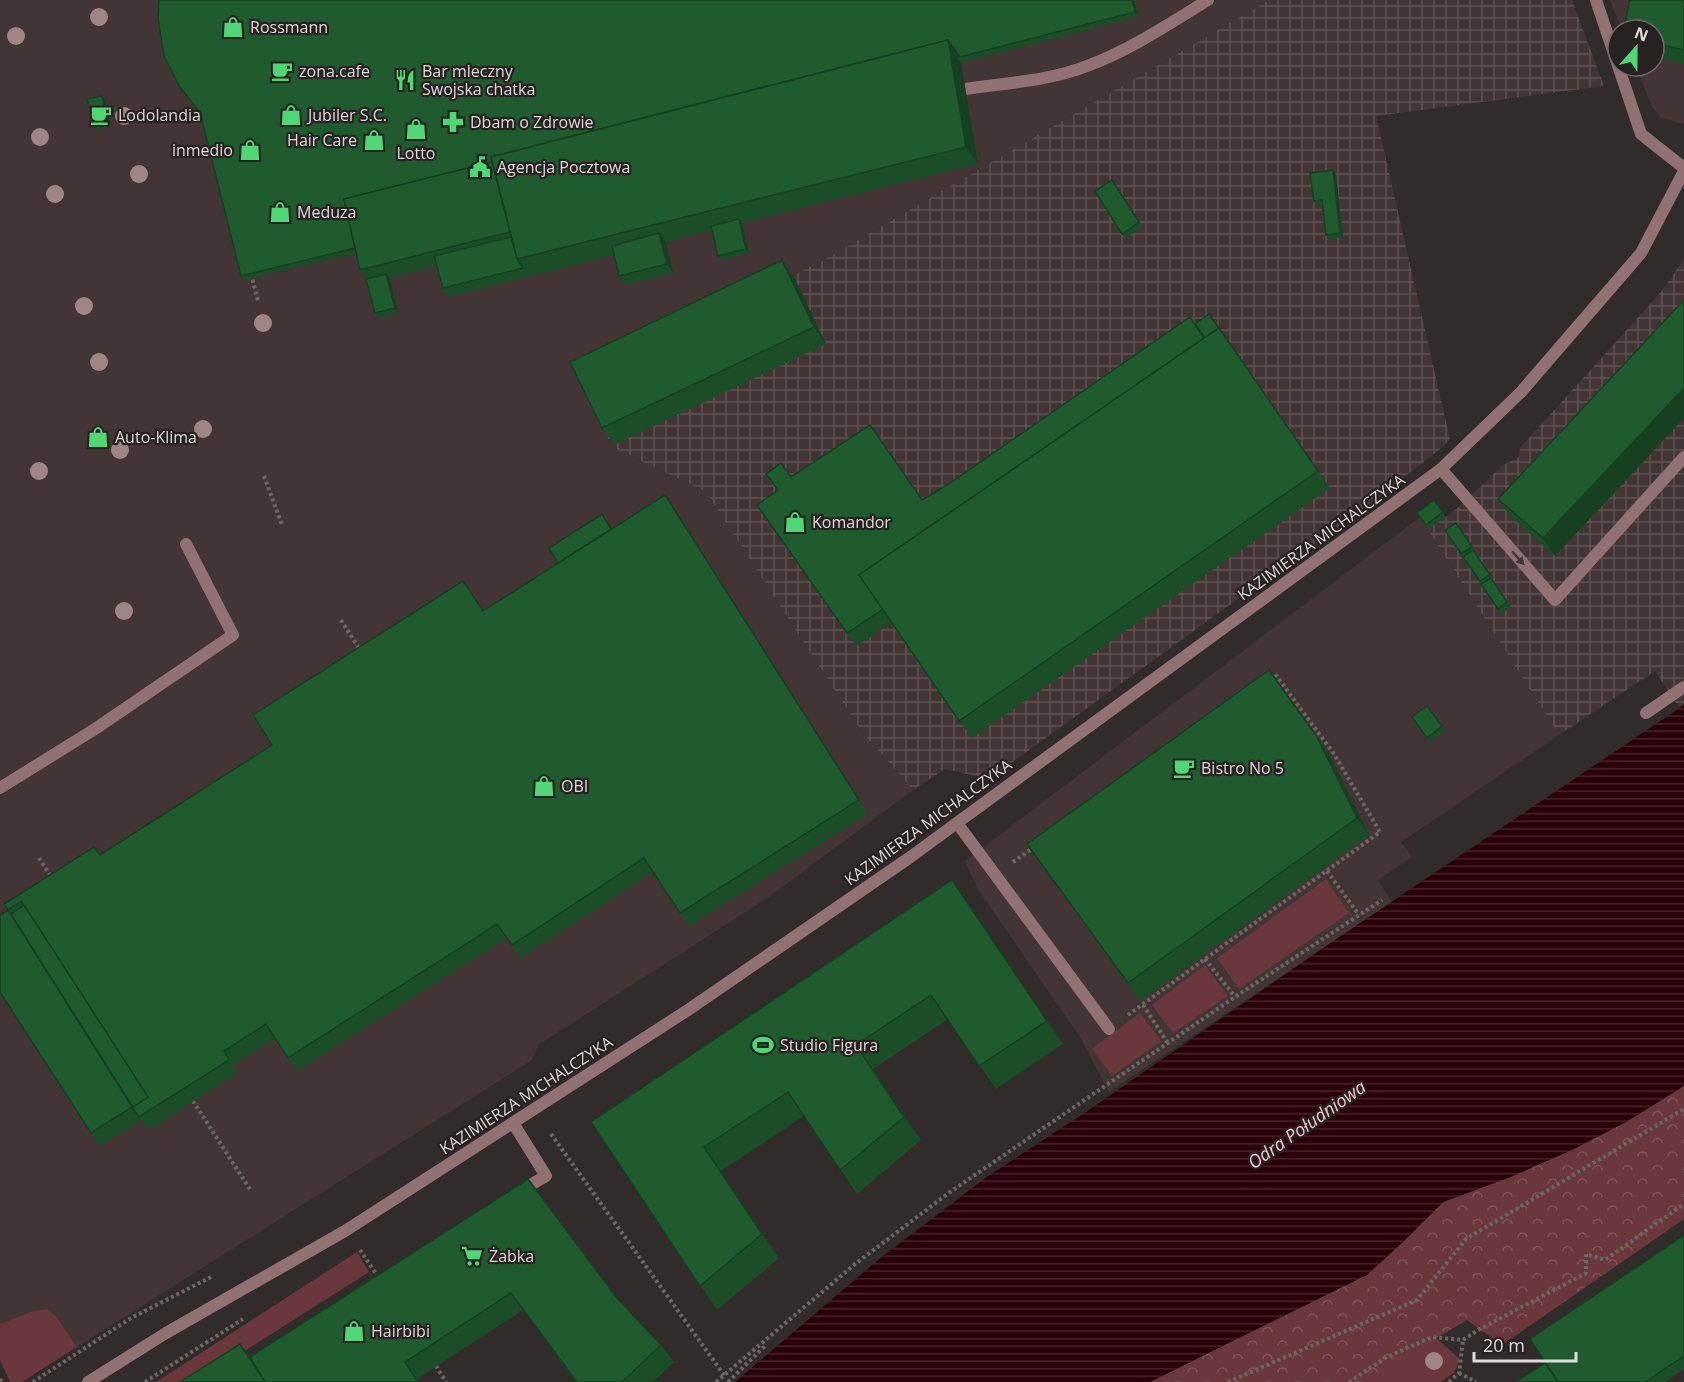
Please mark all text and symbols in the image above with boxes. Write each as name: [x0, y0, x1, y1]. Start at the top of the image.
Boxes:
shop icon: Rossmann: [221, 15, 245, 39]
place label: Rossmann: [250, 16, 328, 38]
north arrow: [1606, 18, 1666, 78]
text: N: [1631, 21, 1651, 47]
cafe icon: zona.cafe: [270, 59, 294, 83]
place label: zona.cafe: [299, 60, 370, 82]
place label: Bar mleczny Swojska chatka: [422, 60, 535, 100]
restaurant icon: Bar mleczny Swojska chatka: [393, 68, 417, 92]
cafe icon: Lodolandia: [89, 103, 113, 127]
shop icon: Jubiler S.C.: [279, 103, 303, 127]
place label: Lodolandia: [118, 104, 201, 126]
place label: Jubiler S.C.: [306, 104, 387, 126]
pharmacy icon: Dbam o Zdrowie: [441, 110, 465, 134]
place label: Dbam o Zdrowie: [470, 111, 594, 133]
shop icon: Lotto: [404, 117, 428, 141]
shop icon: Hair Care: [362, 128, 386, 152]
place label: Hair Care: [287, 129, 357, 151]
shop icon: inmedio: [238, 138, 262, 162]
place label: inmedio: [172, 139, 233, 161]
place label: Lotto: [396, 142, 436, 164]
public building icon: Agencja Pocztowa: [468, 155, 492, 179]
place label: Agencja Pocztowa: [497, 156, 630, 178]
shop icon: Meduza: [268, 200, 292, 224]
place label: Meduza: [297, 201, 356, 223]
shop icon: Auto-Klima: [86, 425, 110, 449]
place label: Auto-Klima: [115, 426, 197, 448]
street label: KAZIMIERZA MICHALCZYKA: [1233, 468, 1410, 605]
shop icon: Komandor: [783, 510, 807, 534]
place label: Komandor: [812, 511, 891, 533]
one-way arrow: [1511, 550, 1524, 565]
street label: KAZIMIERZA MICHALCZYKA: [840, 753, 1017, 890]
cafe icon: Bistro No 5: [1172, 756, 1196, 780]
place label: Bistro No 5: [1201, 757, 1284, 779]
shop icon: OBI: [532, 774, 556, 798]
place label: OBI: [561, 775, 588, 797]
street label: KAZIMIERZA MICHALCZYKA: [435, 1030, 617, 1159]
sports icon: Studio Figura: [751, 1033, 775, 1057]
place label: Studio Figura: [780, 1034, 878, 1056]
water label: Odra Południowa: [1243, 1074, 1370, 1174]
supermarket icon: Żabka: [460, 1244, 484, 1268]
place label: Żabka: [489, 1245, 534, 1267]
shop icon: Hairbibi: [342, 1319, 366, 1343]
place label: Hairbibi: [371, 1320, 430, 1342]
scale bar: [1474, 1325, 1576, 1363]
text: 20 m: [1483, 1333, 1525, 1357]

